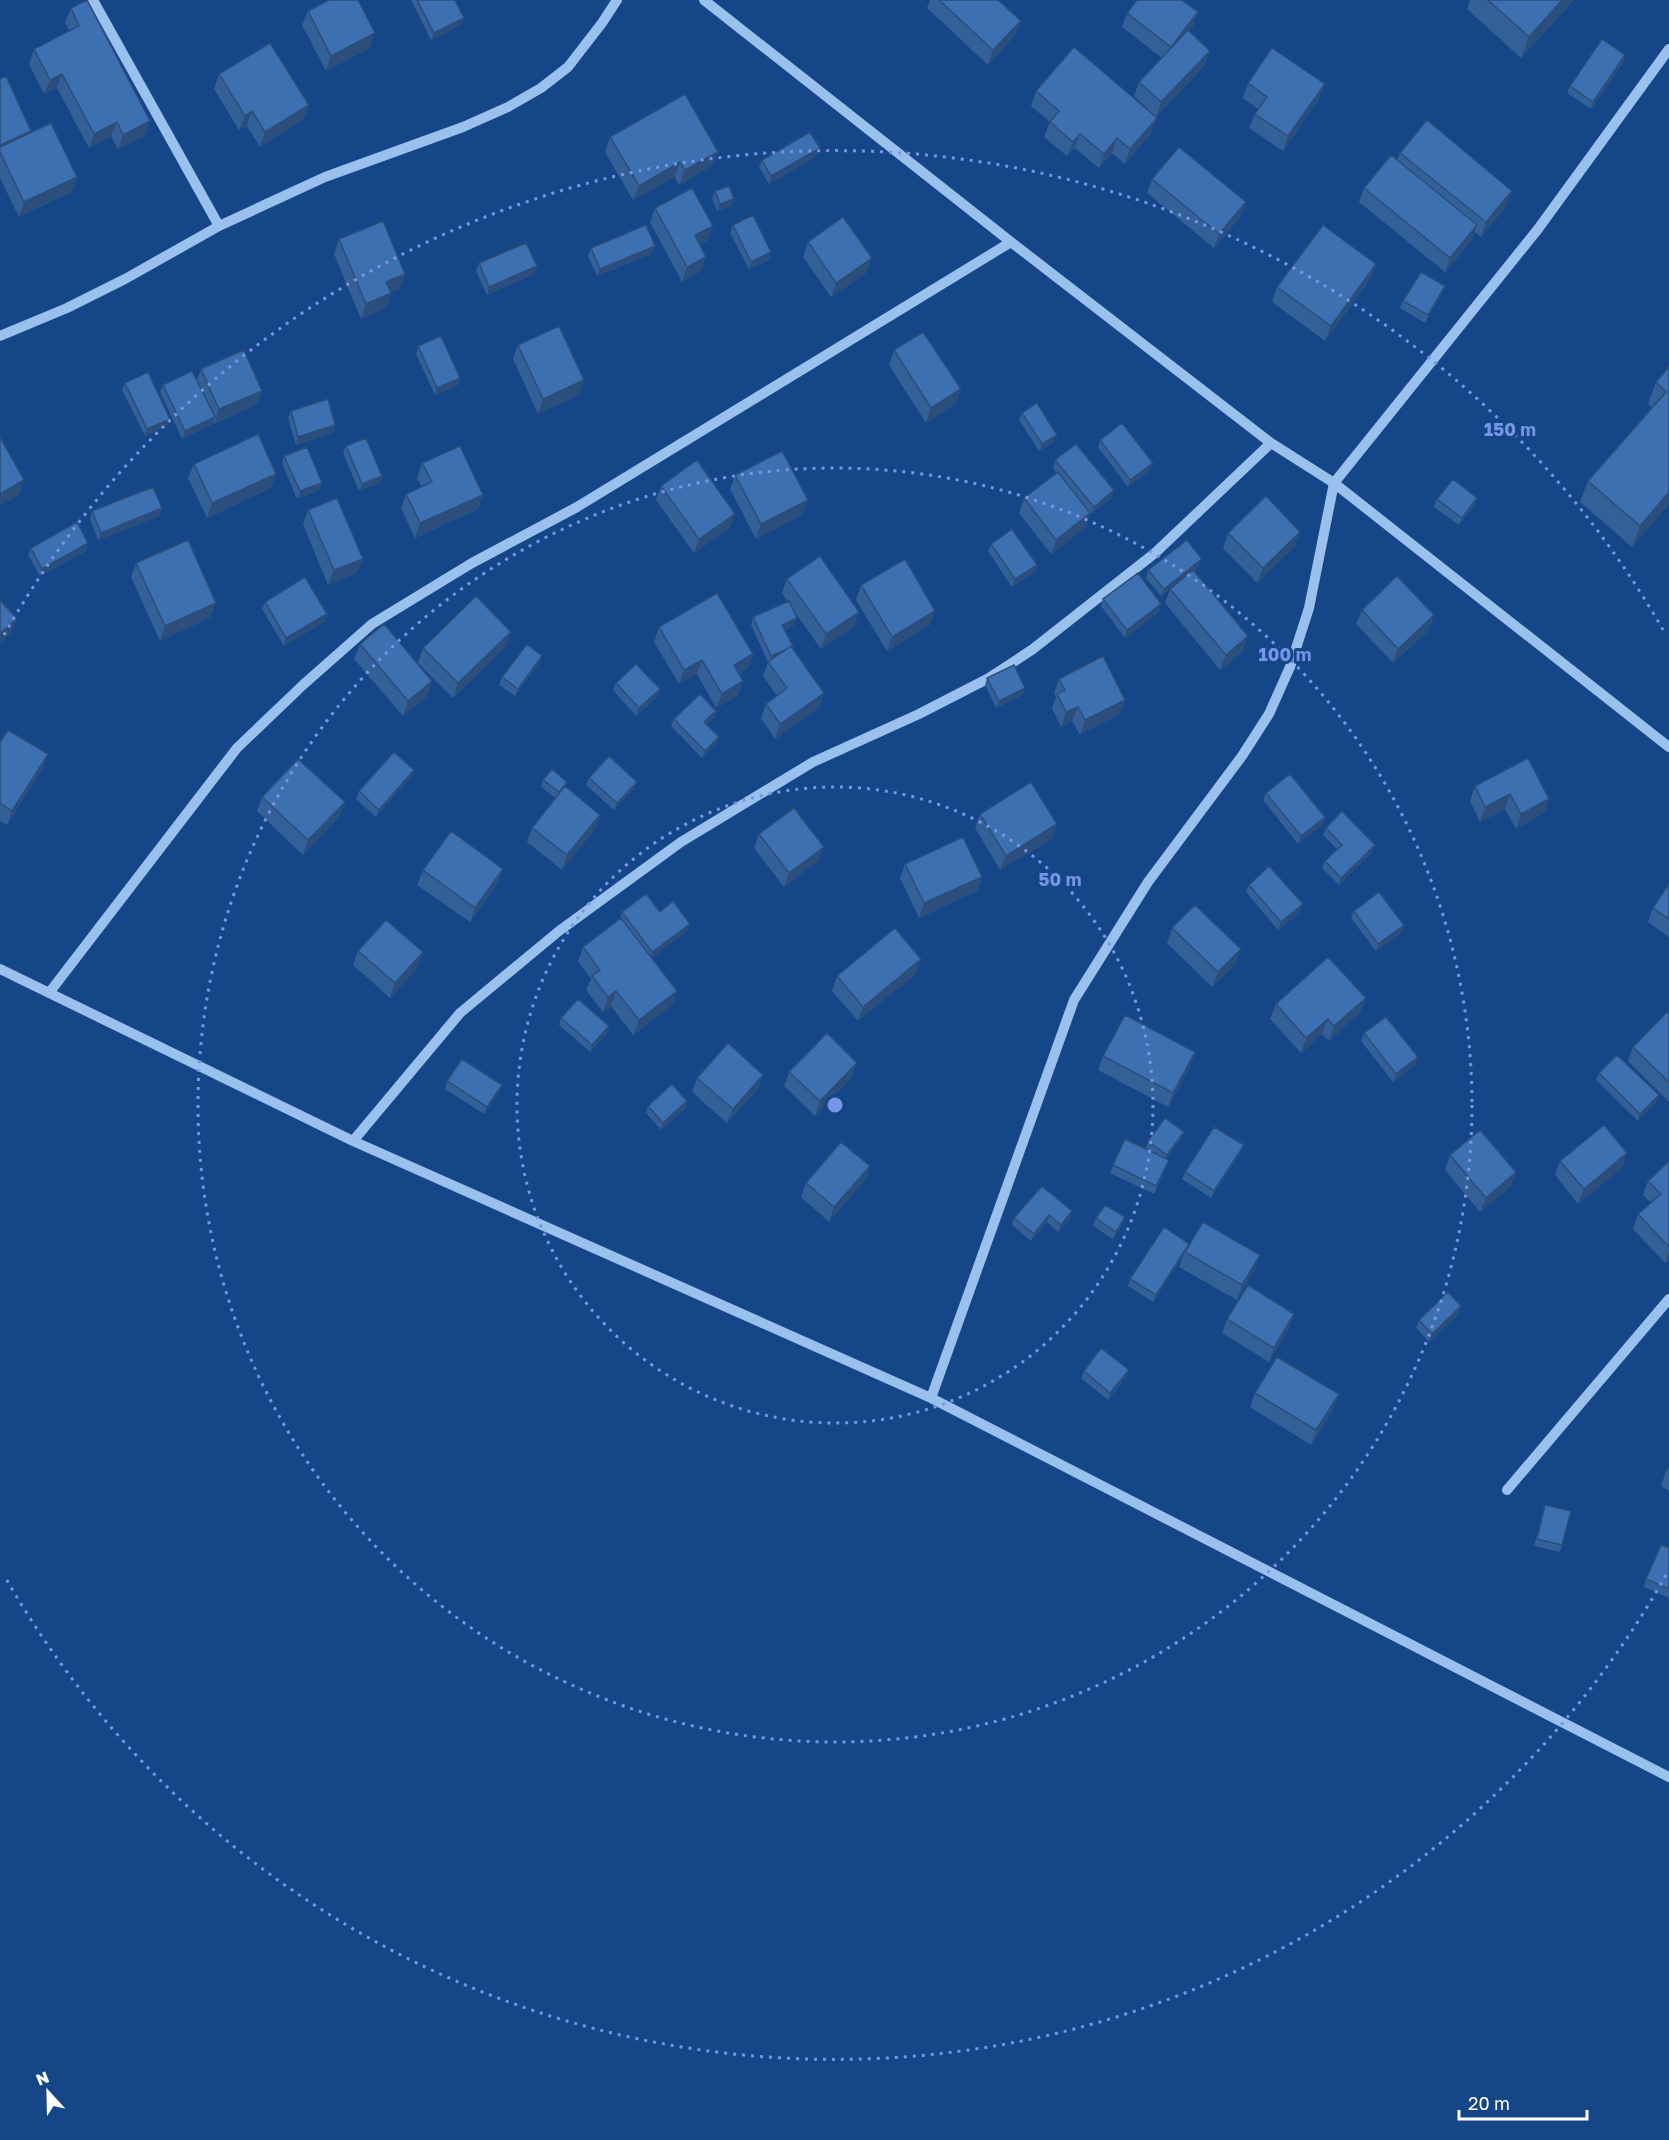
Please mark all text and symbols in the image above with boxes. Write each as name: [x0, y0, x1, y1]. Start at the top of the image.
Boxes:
text: 150 m: [1484, 418, 1536, 440]
text: 100 m: [1259, 643, 1311, 665]
text: 50 m: [1039, 868, 1081, 890]
centre of rings: [825, 1095, 845, 1115]
north arrow: [18, 2062, 78, 2122]
text: N: [33, 2067, 52, 2090]
scale bar: [1459, 2083, 1586, 2121]
text: 20 m: [1468, 2092, 1510, 2114]

